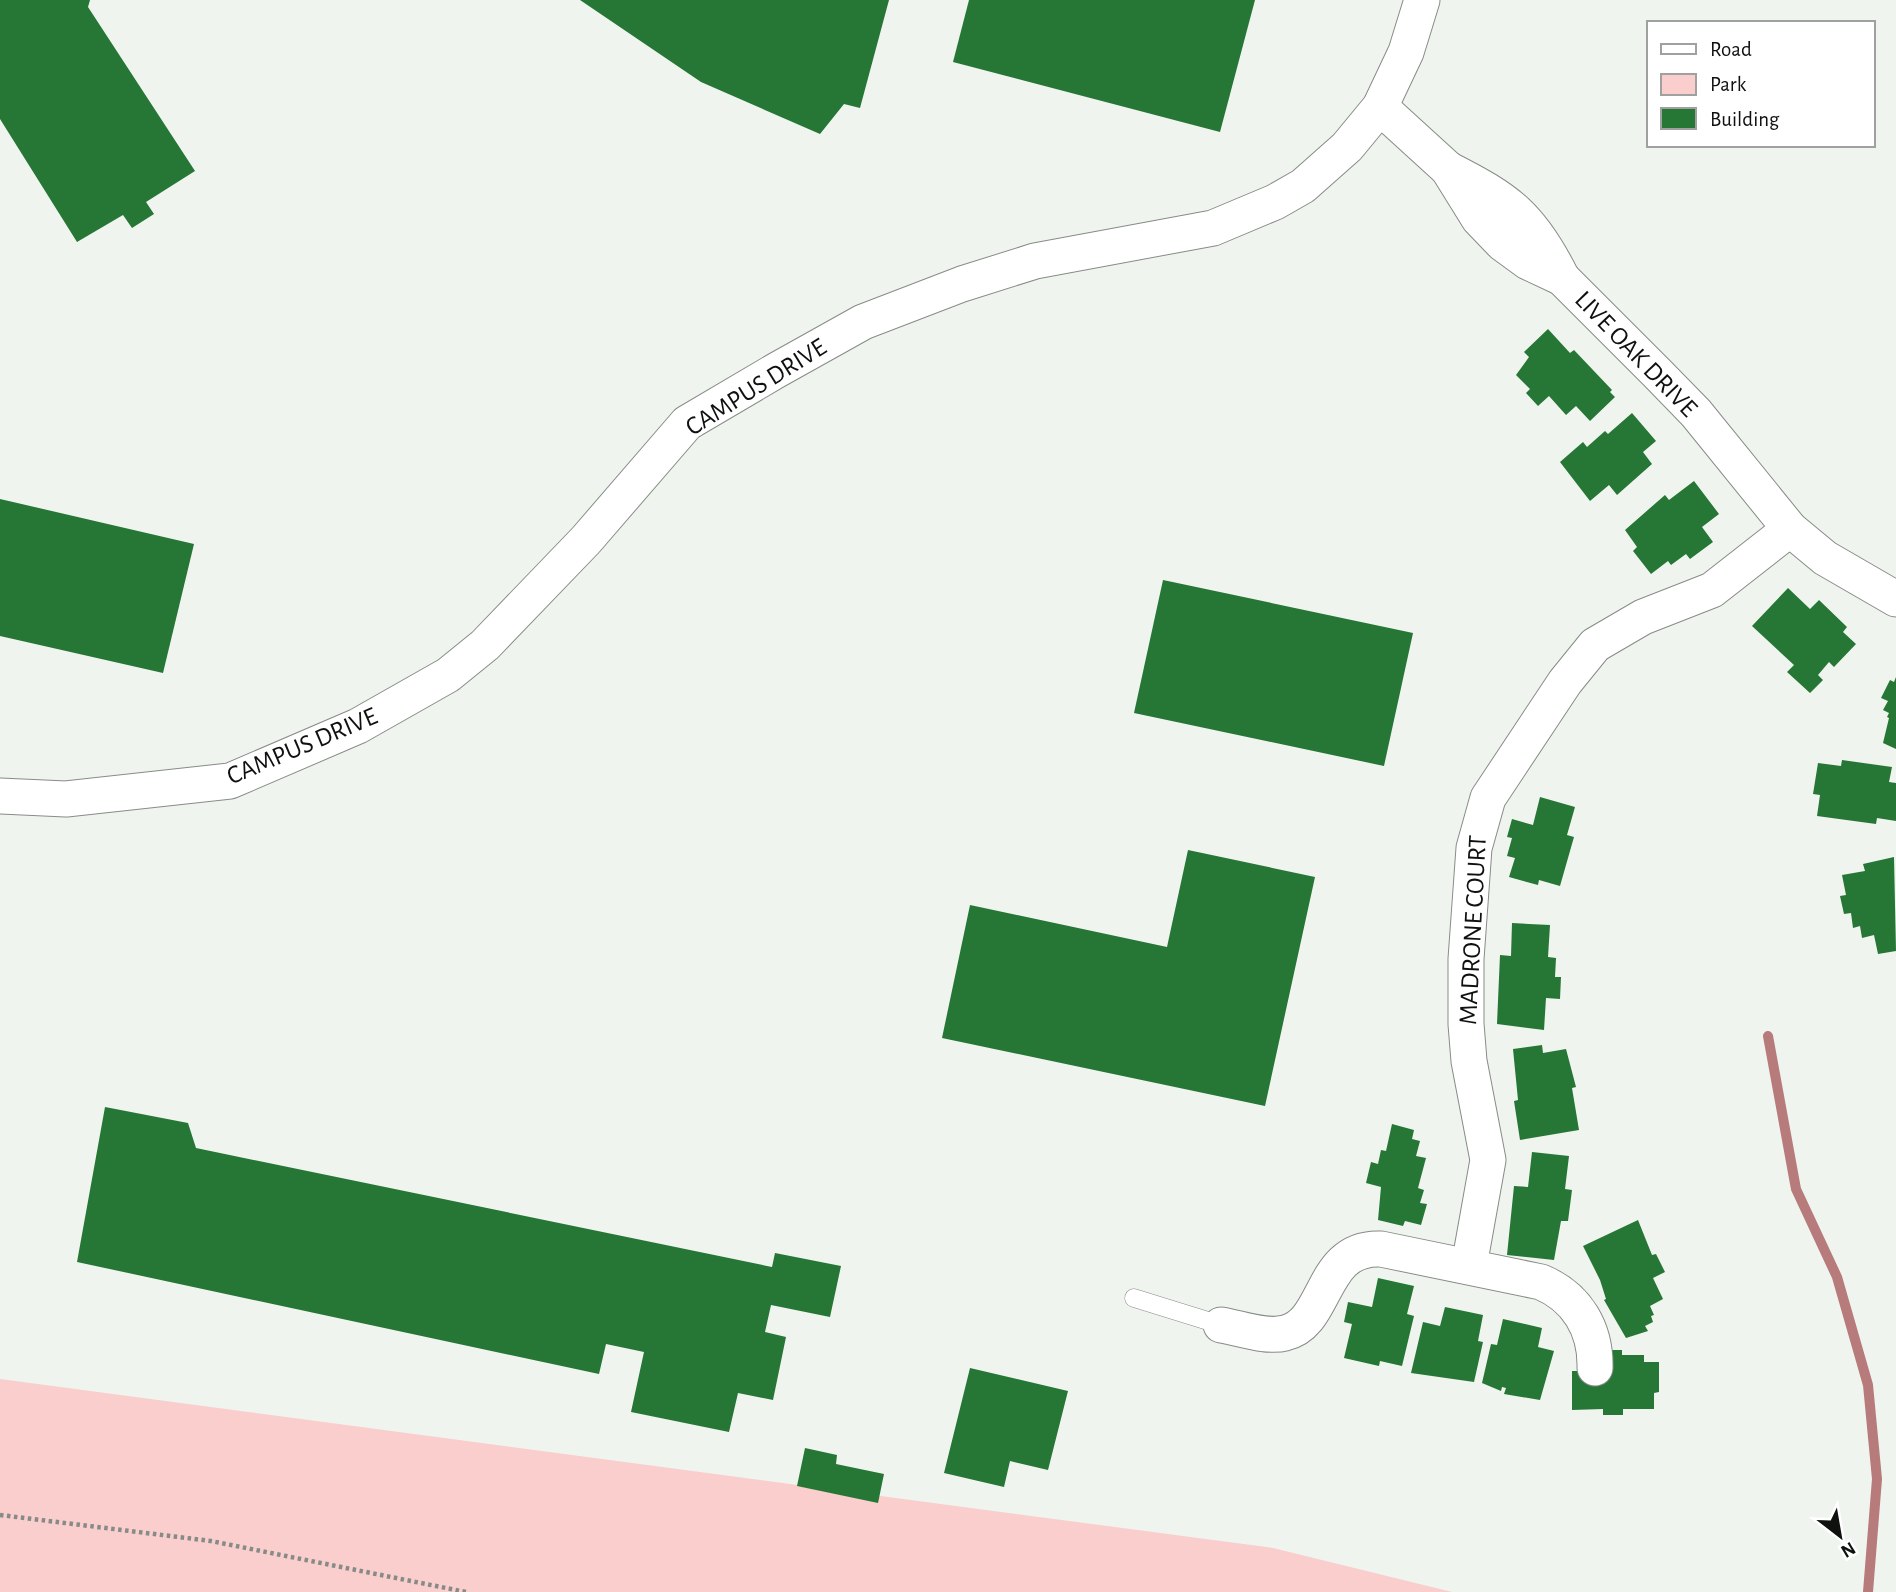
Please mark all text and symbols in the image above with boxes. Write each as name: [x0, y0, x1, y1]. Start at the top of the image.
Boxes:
legend: [1647, 21, 1875, 147]
text: Road: [1710, 39, 1752, 60]
text: Park: [1710, 74, 1747, 95]
text: Building: [1710, 109, 1780, 130]
street label: LIVE OAK DRIVE: [1570, 286, 1702, 422]
street label: CAMPUS DRIVE: [681, 333, 831, 441]
street label: CAMPUS DRIVE: [223, 703, 381, 789]
street label: MADRONE COURT: [1455, 834, 1491, 1026]
north arrow: [1805, 1501, 1875, 1571]
text: N: [1837, 1538, 1859, 1561]

